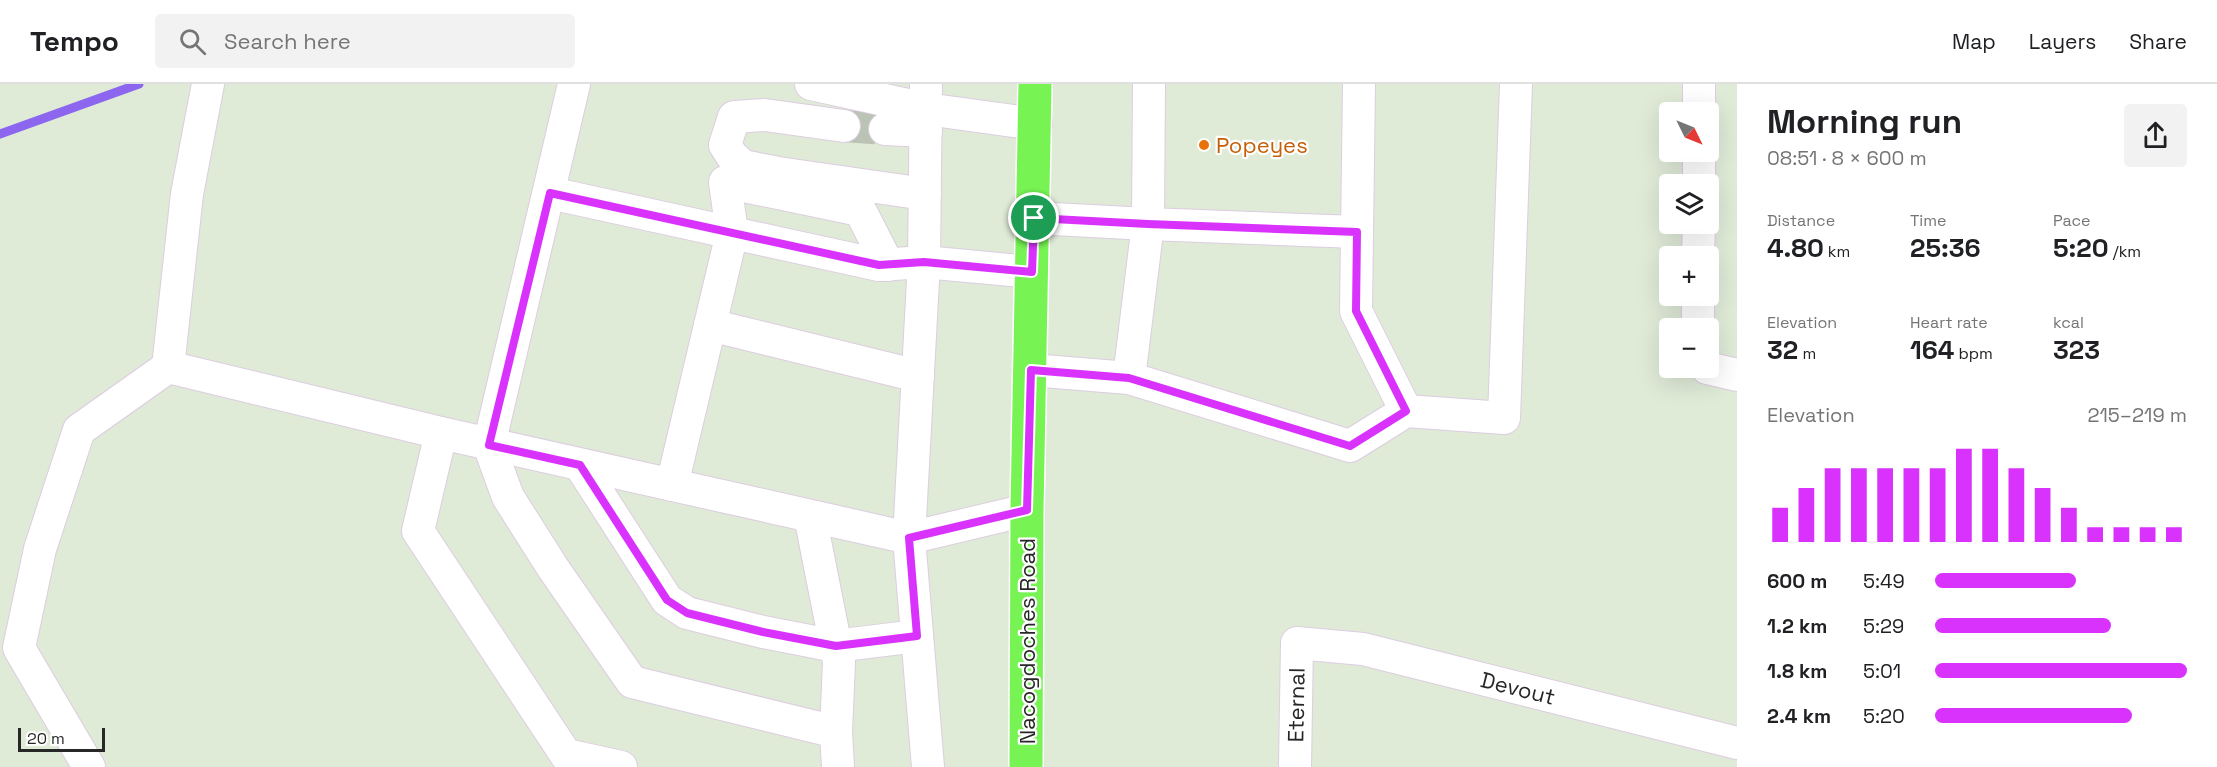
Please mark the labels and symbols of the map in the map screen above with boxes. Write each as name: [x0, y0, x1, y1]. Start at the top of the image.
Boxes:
north arrow: [1659, 102, 1719, 162]
place label: Popeyes: [1216, 131, 1308, 159]
marker: Popeyes: [1197, 138, 1211, 152]
pin: [1008, 192, 1059, 243]
street label: Nacogdoches Road: [1013, 538, 1041, 744]
street label: Devout: [1478, 665, 1558, 711]
street label: Eternal: [1281, 667, 1311, 743]
scale bar: [18, 725, 105, 752]

